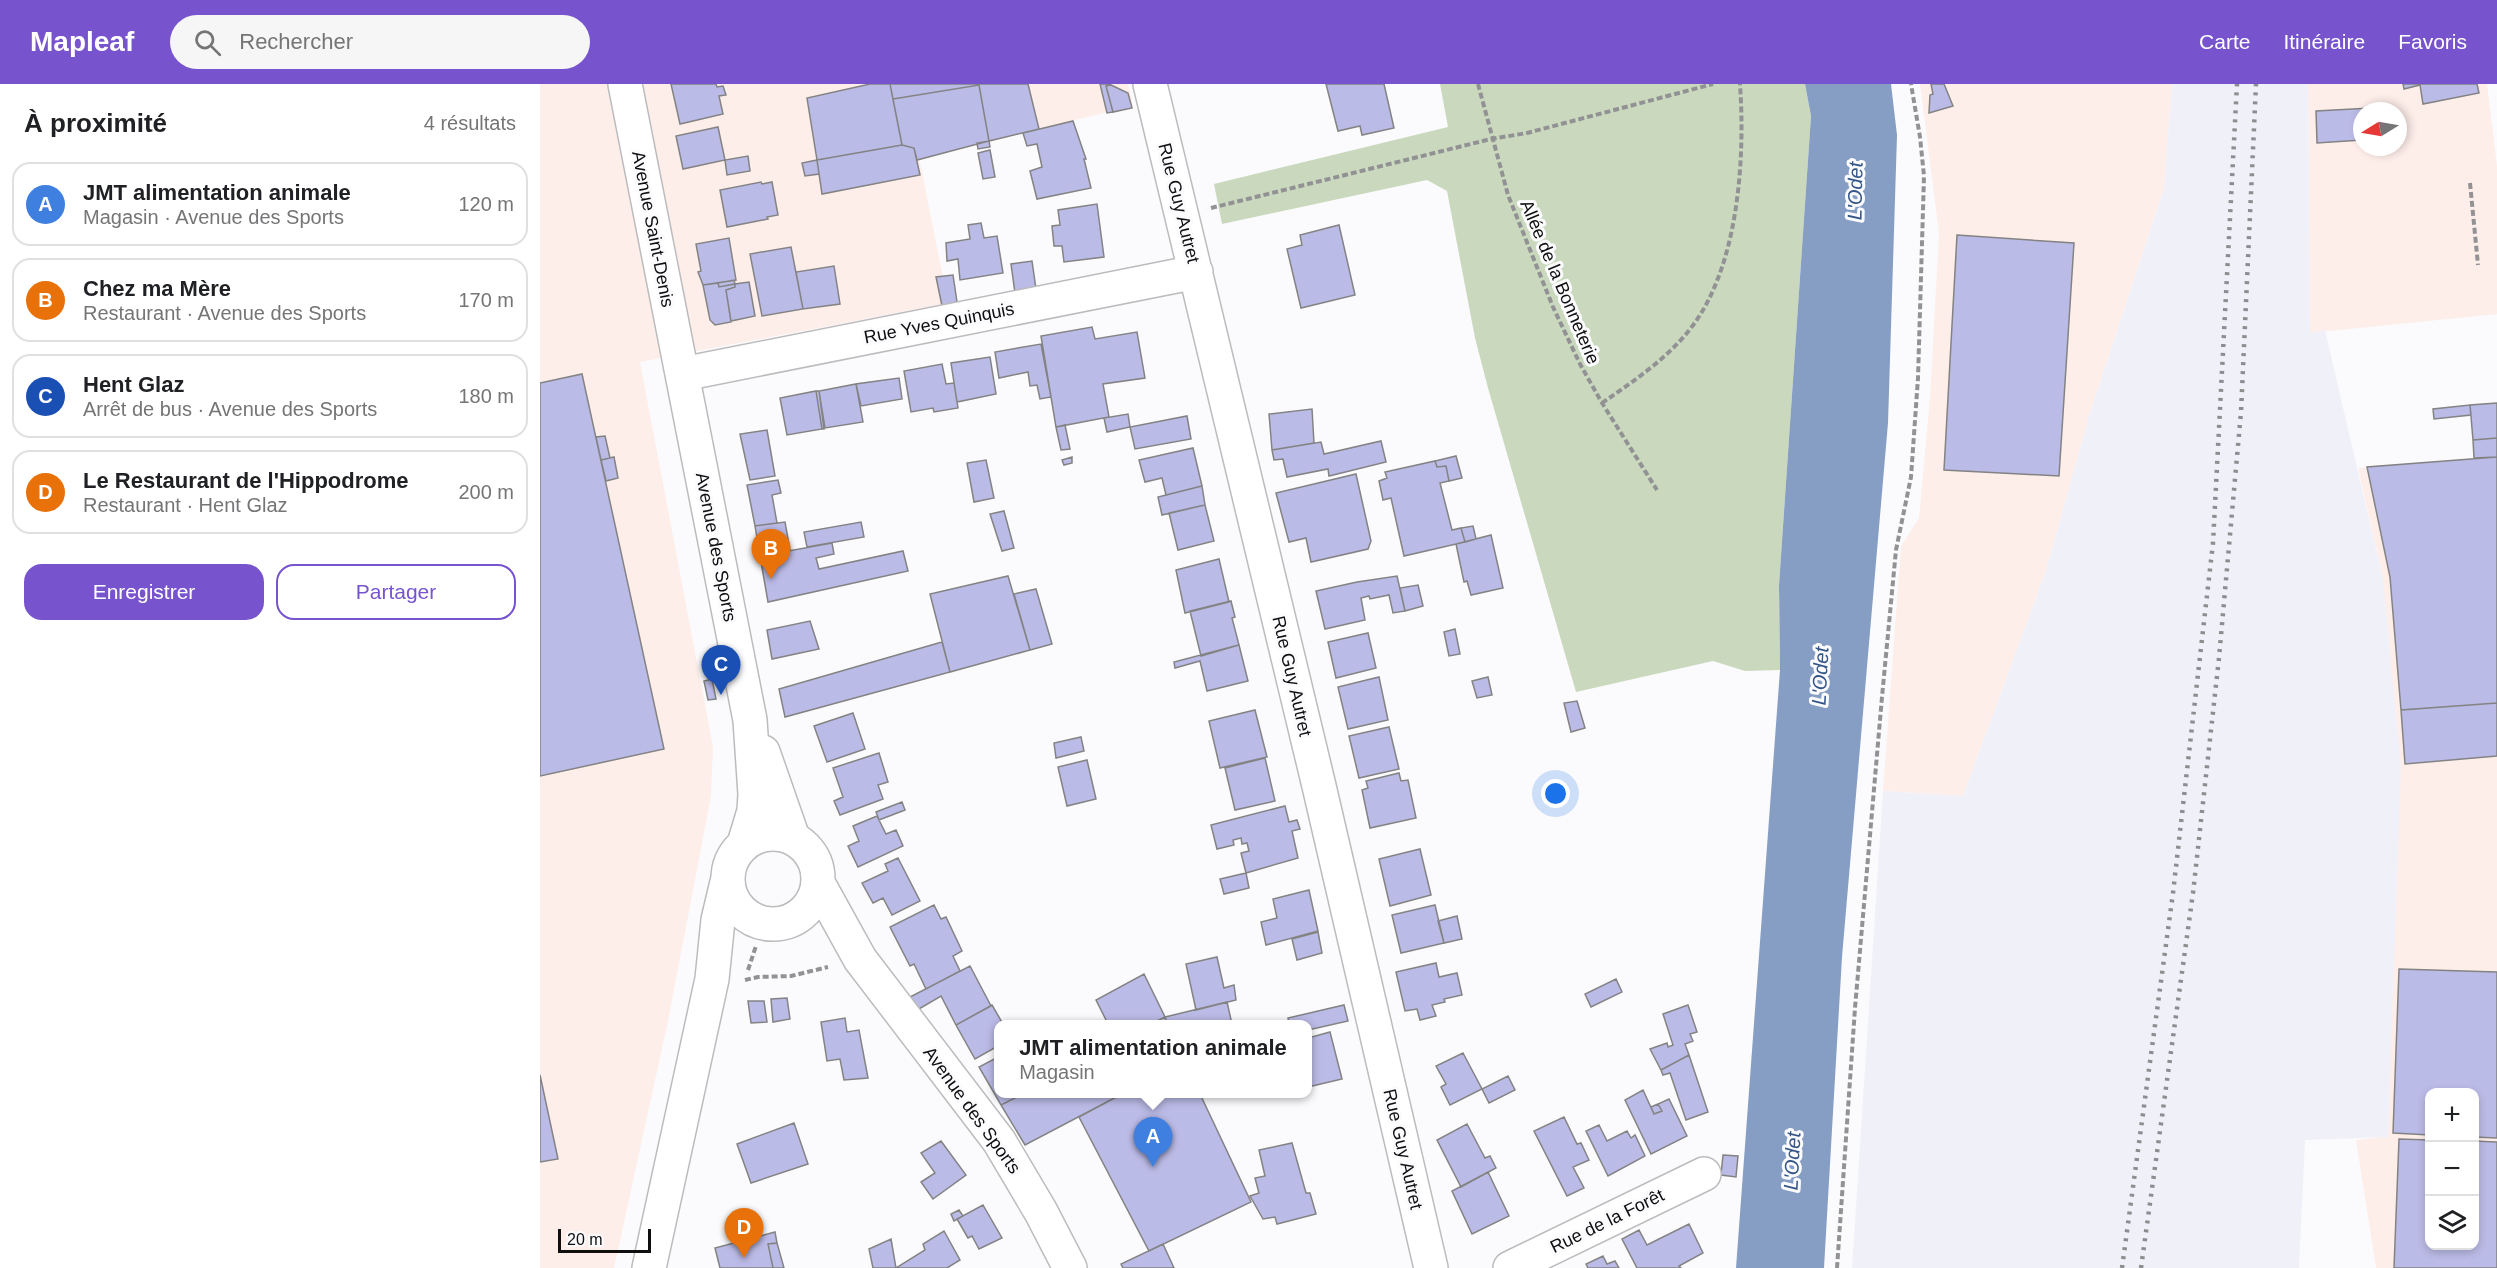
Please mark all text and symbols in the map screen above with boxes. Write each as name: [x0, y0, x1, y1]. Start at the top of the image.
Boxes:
search box: [170, 15, 590, 69]
text: Mapleaf: [30, 26, 134, 57]
icon: search: [191, 26, 224, 59]
text: Rechercher: [239, 29, 353, 54]
text: Carte: [2199, 30, 2250, 53]
text: Itinéraire: [2283, 30, 2365, 53]
text: Favoris: [2398, 30, 2467, 53]
north arrow: [2353, 102, 2407, 156]
text: À proximité: [24, 108, 167, 138]
text: 4 résultats: [424, 112, 516, 134]
street label: Rue Guy Autret: [1154, 141, 1204, 265]
street label: Avenue Saint-Denis: [628, 149, 678, 309]
water label: L'Odet: [1843, 160, 1867, 220]
text: JMT alimentation animale: [83, 180, 351, 205]
text: A: [38, 193, 53, 215]
text: 120 m: [458, 193, 514, 215]
street label: Allée de la Bonneterie: [1516, 197, 1604, 367]
text: Magasin · Avenue des Sports: [83, 206, 344, 228]
text: Chez ma Mère: [83, 276, 231, 301]
text: B: [38, 289, 53, 311]
text: 170 m: [458, 289, 514, 311]
street label: Rue Yves Quinquis: [862, 299, 1016, 347]
text: Restaurant · Avenue des Sports: [83, 302, 366, 324]
text: Hent Glaz: [83, 372, 184, 397]
text: C: [38, 385, 53, 407]
text: 180 m: [458, 385, 514, 407]
text: Arrêt de bus · Avenue des Sports: [83, 398, 377, 420]
text: Le Restaurant de l'Hippodrome: [83, 468, 409, 493]
street label: Avenue des Sports: [692, 471, 740, 623]
text: D: [38, 481, 53, 503]
text: 200 m: [458, 481, 514, 503]
text: Restaurant · Hent Glaz: [83, 494, 288, 516]
pin: B: [752, 530, 790, 579]
button: Enregistrer: [24, 564, 264, 620]
button: Partager: [276, 564, 516, 620]
street label: Rue Guy Autret: [1268, 614, 1316, 738]
water label: L'Odet: [1807, 645, 1833, 706]
pin: C: [702, 646, 741, 695]
your location: [1541, 779, 1570, 808]
popup: [994, 1020, 1312, 1098]
text: JMT alimentation animale: [1019, 1035, 1287, 1060]
street label: Avenue des Sports: [919, 1043, 1025, 1177]
text: Magasin: [1019, 1061, 1095, 1083]
street label: Rue Guy Autret: [1379, 1087, 1427, 1211]
map controls: [2425, 1088, 2479, 1250]
button: +: [2425, 1088, 2479, 1142]
pin: A: [1134, 1118, 1172, 1167]
water label: L'Odet: [1779, 1130, 1805, 1191]
button: −: [2425, 1142, 2479, 1196]
street label: Rue de la Forêt: [1547, 1185, 1667, 1257]
button: layers: [2425, 1196, 2479, 1250]
pin: D: [724, 1208, 764, 1258]
scale bar: [558, 1226, 651, 1254]
text: 20 m: [567, 1231, 603, 1248]

